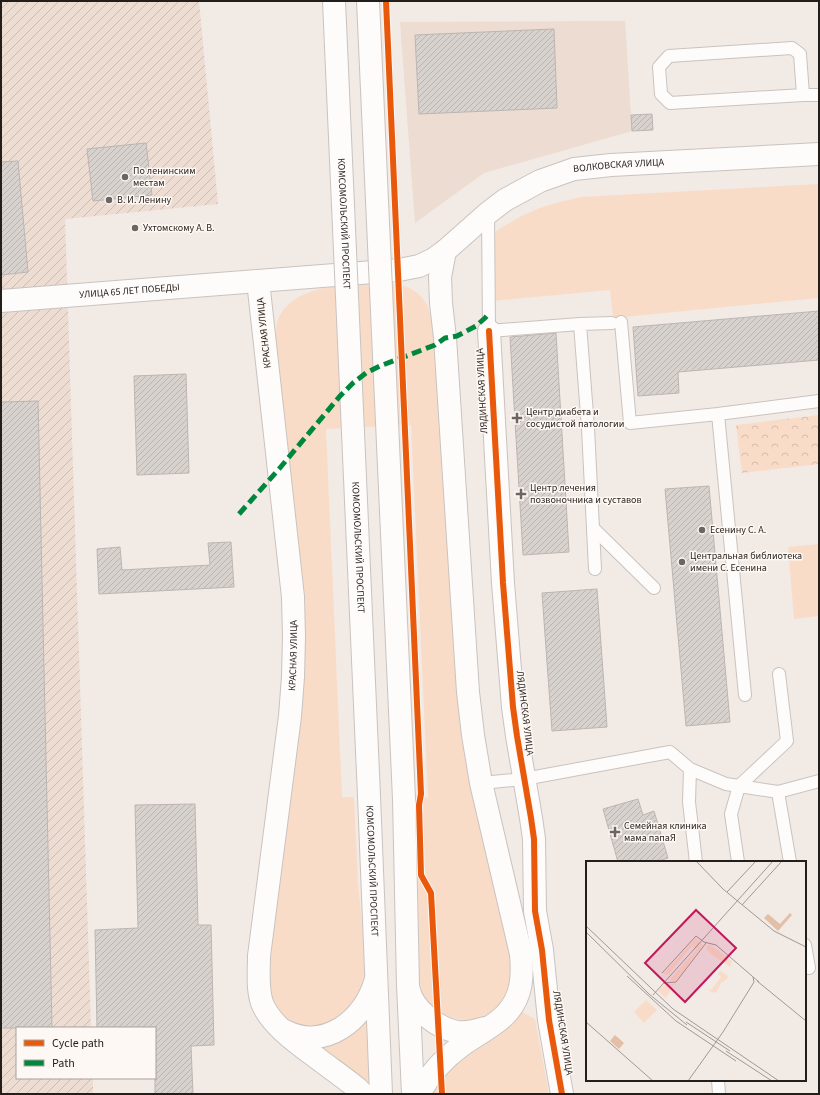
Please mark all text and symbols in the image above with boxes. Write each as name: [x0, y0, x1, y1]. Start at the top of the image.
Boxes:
street label: ВОЛКОВСКАЯ УЛИЦА: [573, 155, 665, 176]
street label: КОМСОМОЛЬСКИЙ ПРОСПЕКТ: [334, 158, 354, 290]
place label: По ленинским местам: [133, 164, 196, 190]
marker: По ленинским местам: [120, 172, 130, 182]
place label: В. И. Ленину: [117, 193, 172, 207]
marker: В. И. Ленину: [104, 195, 114, 205]
place label: Ухтомскому А. В.: [143, 221, 215, 235]
marker: Ухтомскому А. В.: [130, 223, 140, 233]
street label: УЛИЦА 65 ЛЕТ ПОБЕДЫ: [79, 280, 180, 302]
street label: КРАСНАЯ УЛИЦА: [253, 296, 275, 369]
street label: ЛЯДИНСКАЯ УЛИЦА: [473, 347, 491, 434]
place label: Центр диабета и сосудистой патологии: [526, 405, 624, 431]
marker: Центр диабета и сосудистой патологии: [511, 412, 523, 424]
street label: КОМСОМОЛЬСКИЙ ПРОСПЕКТ: [348, 481, 368, 614]
place label: Центр лечения позвоночника и суставов: [530, 481, 642, 507]
marker: Центр лечения позвоночника и суставов: [515, 488, 527, 500]
place label: Есенину С. А.: [710, 523, 766, 537]
marker: Есенину С. А.: [697, 525, 707, 535]
place label: Центральная библиотека имени С. Есенина: [690, 549, 802, 575]
marker: Центральная библиотека имени С. Есенина: [677, 557, 687, 567]
street label: КРАСНАЯ УЛИЦА: [285, 619, 301, 692]
street label: ЛЯДИНСКАЯ УЛИЦА: [513, 670, 537, 757]
street label: КОМСОМОЛЬСКИЙ ПРОСПЕКТ: [362, 805, 382, 938]
place label: Семейная клиника мама папаЯ: [624, 819, 707, 845]
marker: Семейная клиника мама папаЯ: [609, 826, 621, 838]
inset map: [586, 861, 806, 1081]
street label: ЛЯДИНСКАЯ УЛИЦА: [549, 990, 577, 1077]
legend: [16, 1027, 156, 1079]
text: Cycle path: [52, 1035, 104, 1052]
text: Path: [52, 1055, 75, 1072]

